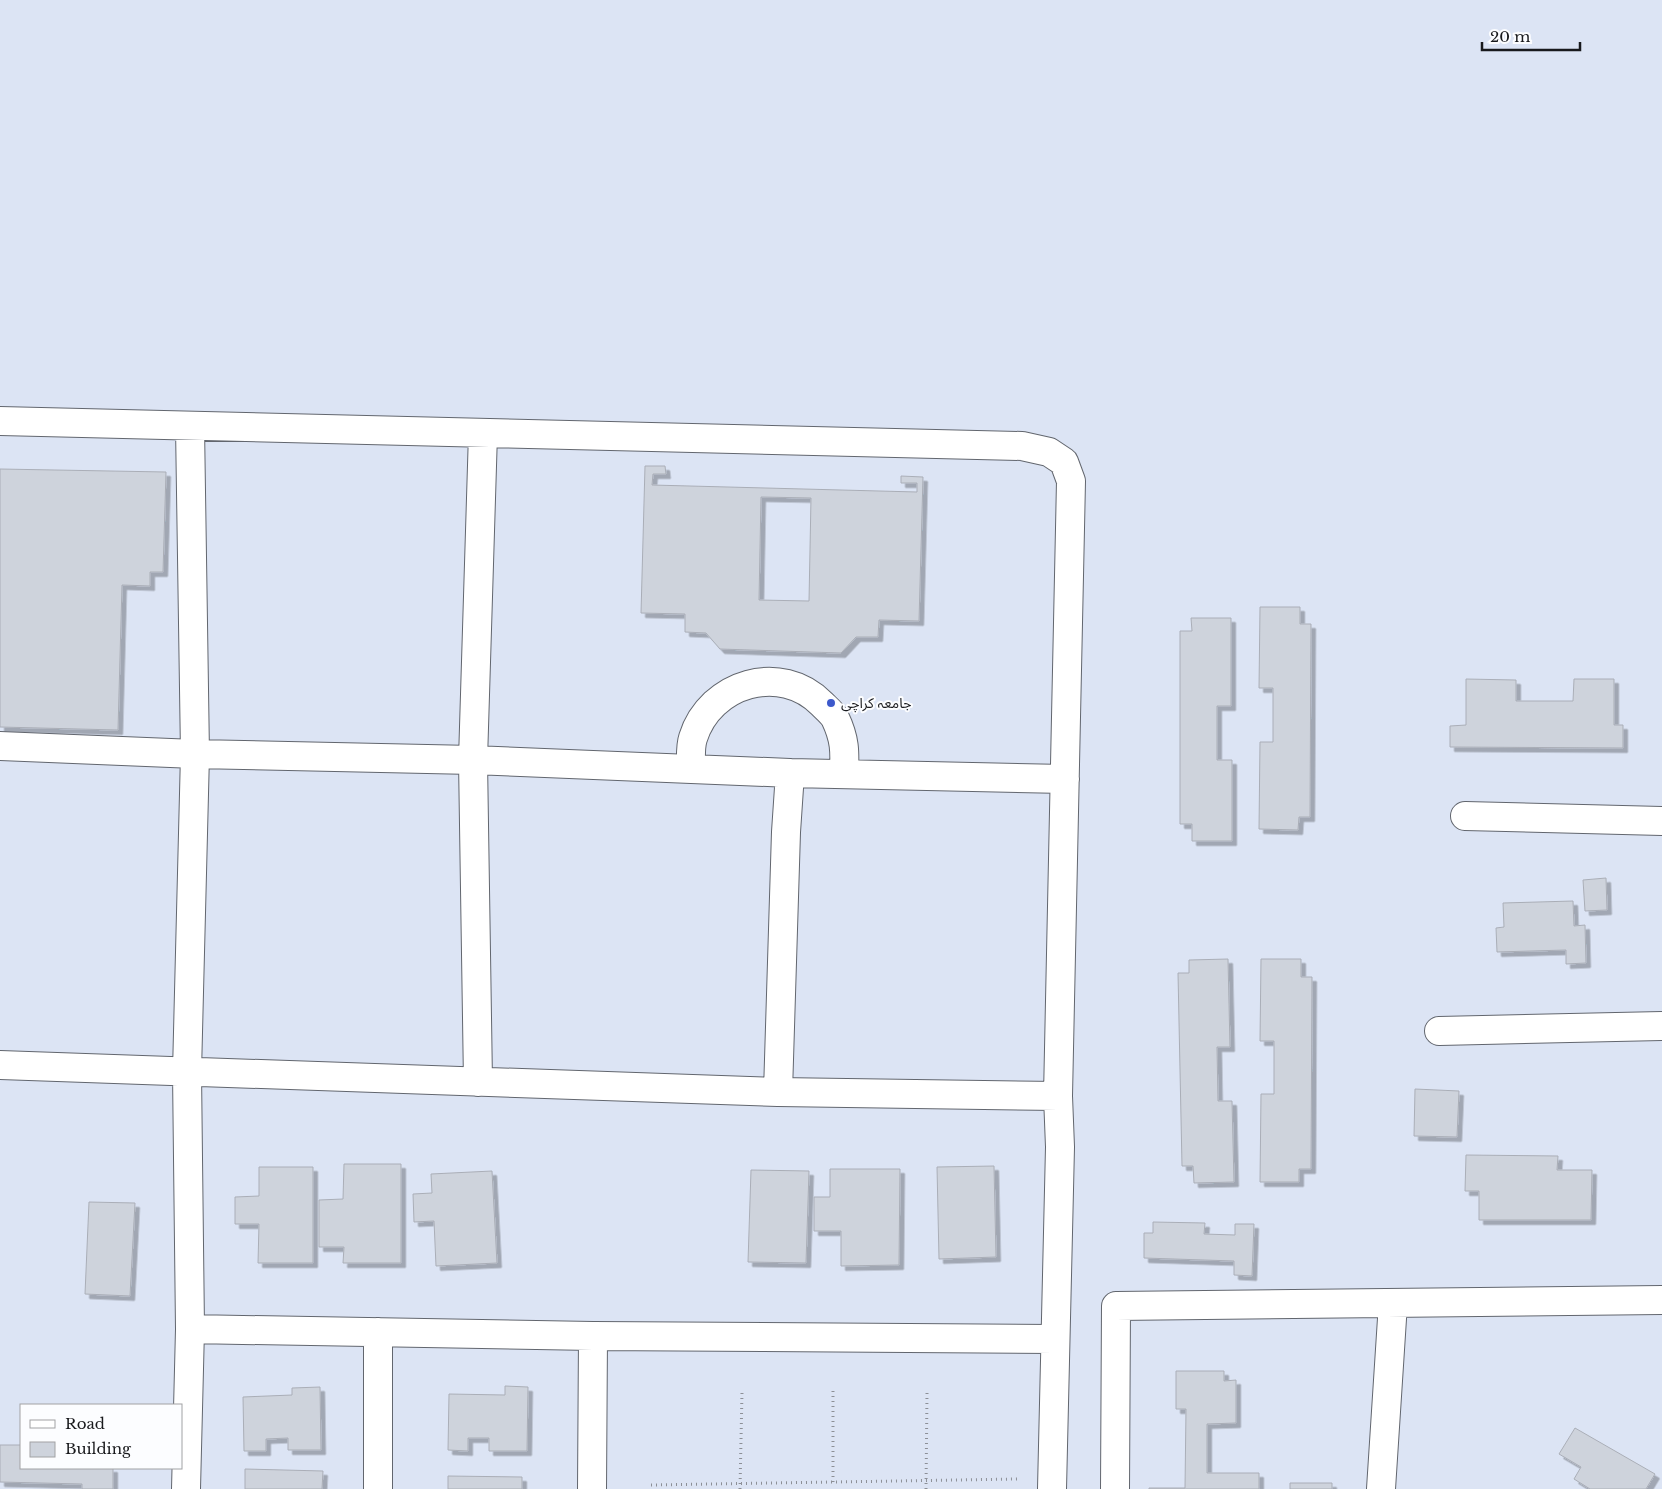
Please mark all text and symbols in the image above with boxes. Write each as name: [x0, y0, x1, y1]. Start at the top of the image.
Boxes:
scale bar: [1482, 20, 1580, 52]
text: 20 m: [1490, 27, 1530, 46]
place label: جامعہ کراچی: [841, 694, 912, 713]
marker: جامعہ کراچی: [825, 697, 837, 709]
legend: [20, 1404, 182, 1469]
text: Road: [65, 1414, 105, 1433]
text: Building: [65, 1439, 132, 1458]

